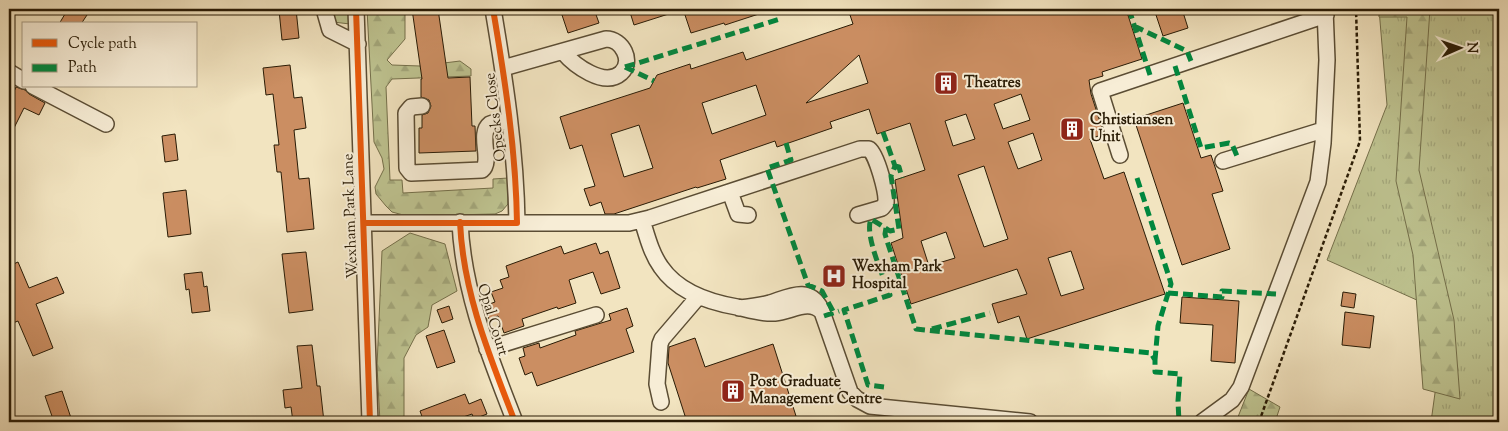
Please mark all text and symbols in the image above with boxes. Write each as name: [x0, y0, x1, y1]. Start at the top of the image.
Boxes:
legend: [22, 22, 198, 88]
north arrow: [1436, 22, 1486, 72]
text: Cycle path: [68, 34, 137, 55]
text: N: [1461, 42, 1481, 54]
text: Path: [68, 58, 97, 79]
building icon: Theatres: [933, 70, 959, 96]
street label: Opecks Close: [480, 71, 512, 163]
place label: Theatres: [964, 73, 1021, 94]
place label: Christiansen Unit: [1090, 110, 1174, 148]
building icon: Christiansen Unit: [1059, 116, 1085, 142]
street label: Wexham Park Lane: [338, 153, 364, 279]
place label: Wexham Park Hospital: [852, 257, 943, 295]
hospital icon: Wexham Park Hospital: [821, 263, 847, 289]
street label: Opal Court: [471, 281, 513, 359]
place label: Post Graduate Management Centre: [750, 372, 882, 410]
building icon: Post Graduate Management Centre: [720, 378, 746, 404]

